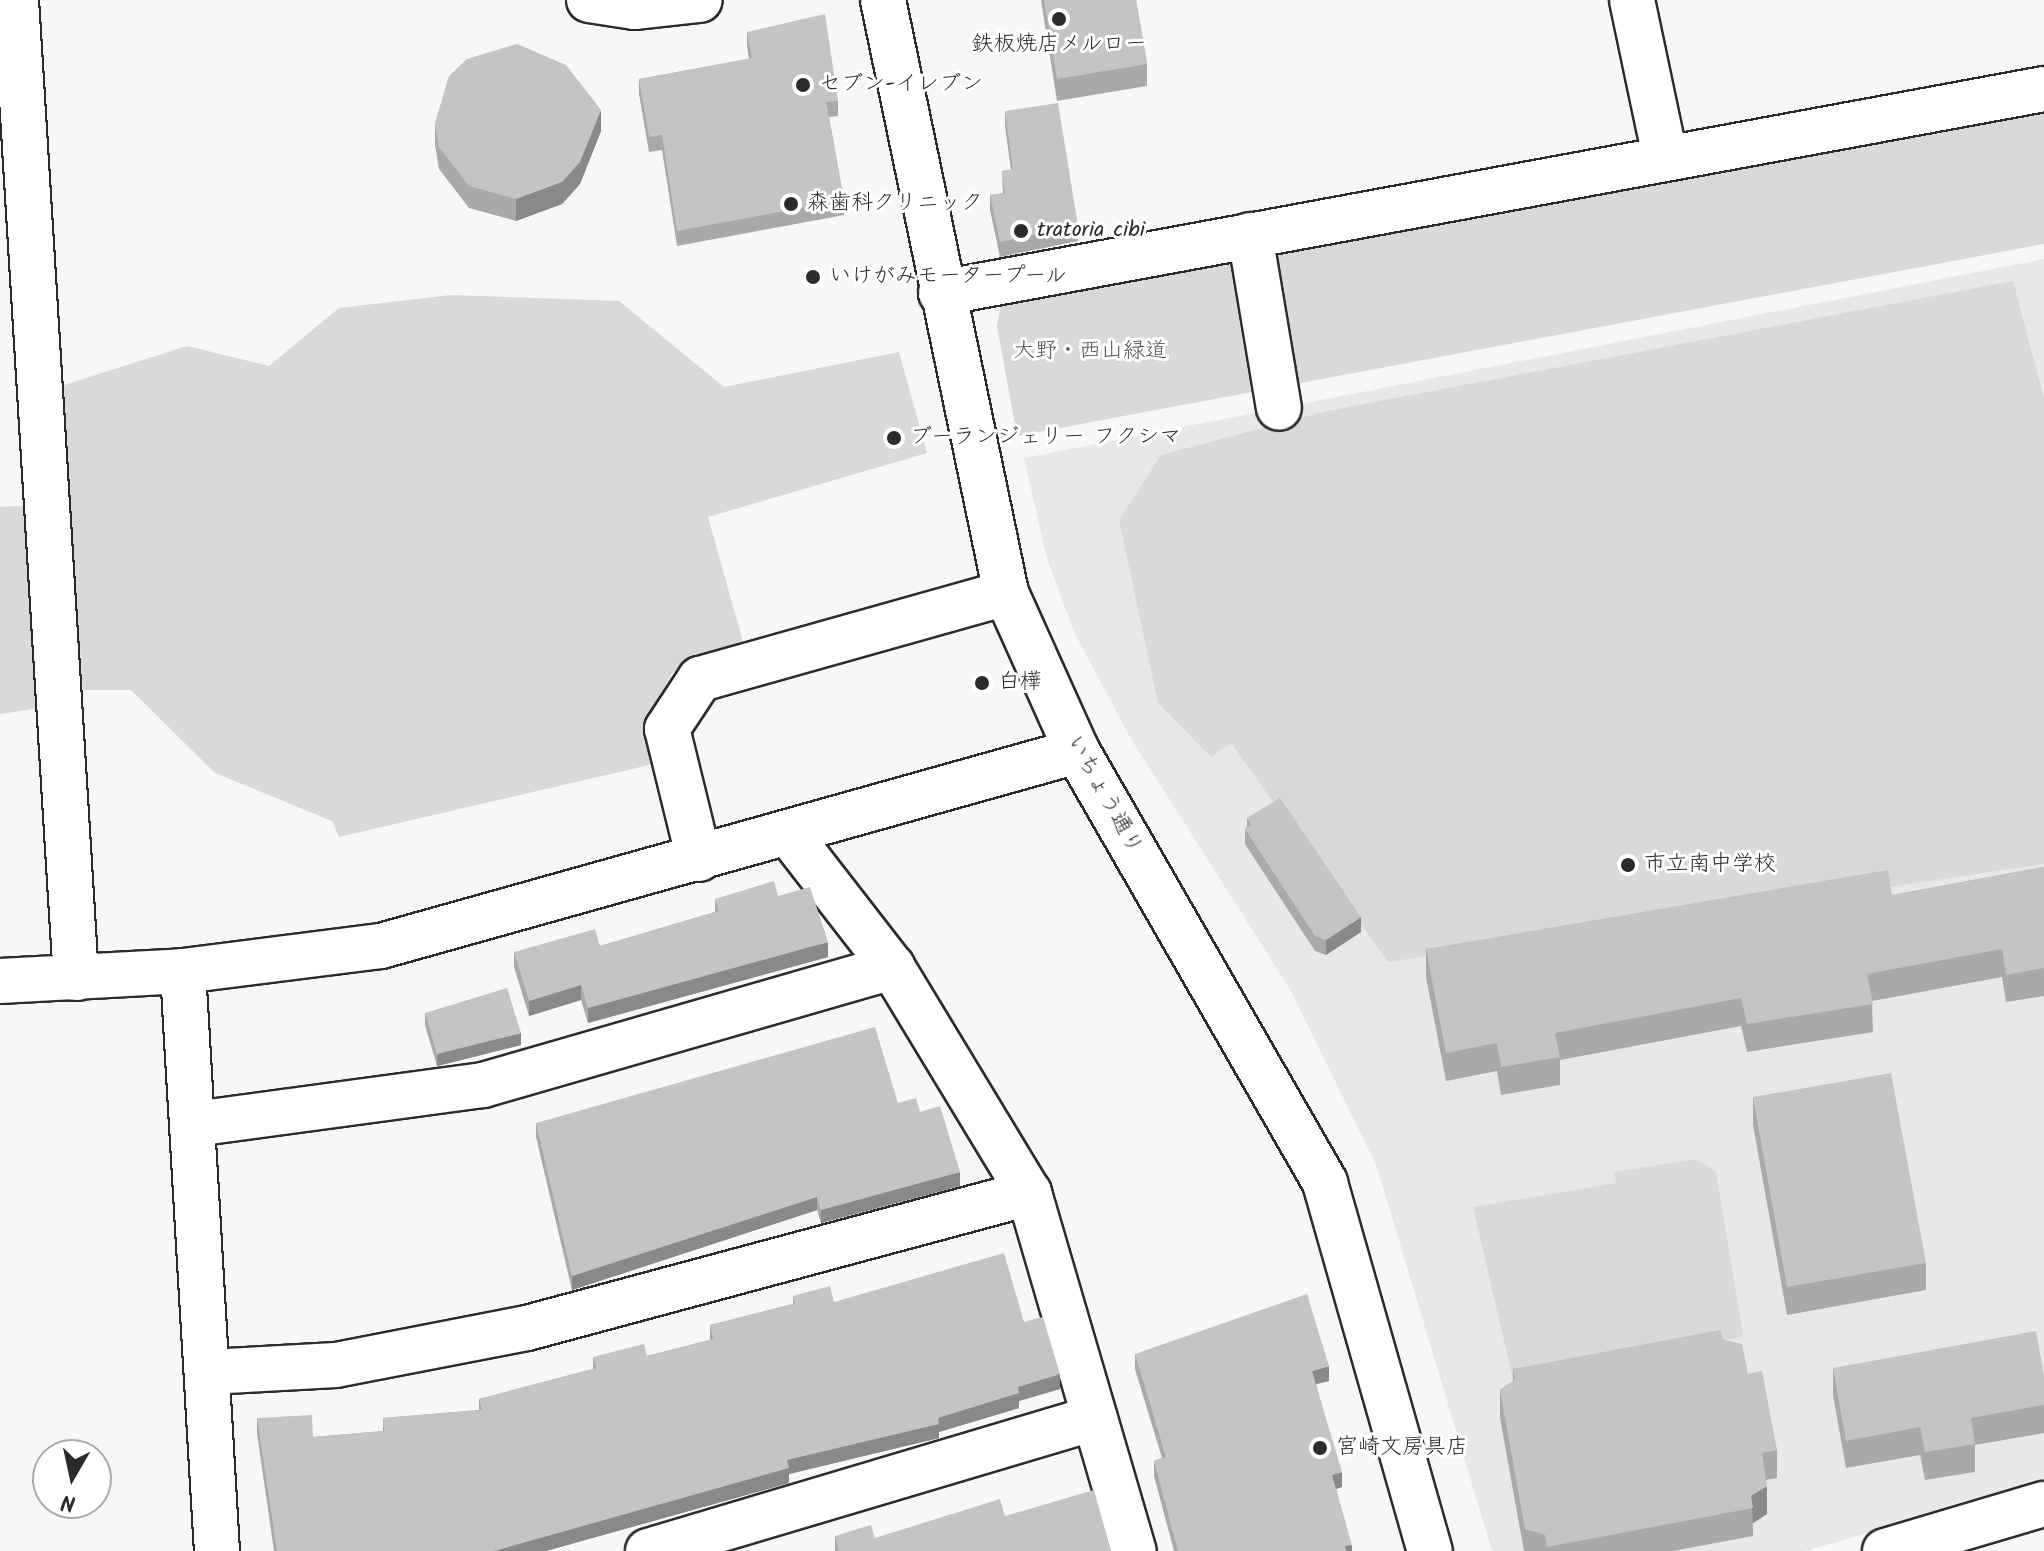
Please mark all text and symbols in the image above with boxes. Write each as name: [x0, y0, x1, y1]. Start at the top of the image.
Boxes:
marker: 鉄板焼店メルロー: [1050, 10, 1068, 28]
place label: 鉄板焼店メルロー: [971, 32, 1147, 58]
place label: セブン-イレブン: [819, 72, 983, 98]
marker: セブン-イレブン: [794, 76, 812, 94]
place label: 森歯科クリニック: [807, 191, 983, 217]
marker: 森歯科クリニック: [782, 195, 800, 213]
place label: tratoria cibi: [1037, 218, 1145, 244]
marker: tratoria cibi: [1012, 222, 1030, 240]
place label: いけがみモータープール: [829, 264, 1070, 290]
marker: いけがみモータープール: [804, 268, 822, 286]
park label: 大野・西山緑道: [1013, 339, 1167, 365]
place label: ブーランジェリー フクシマ: [910, 425, 1182, 451]
marker: ブーランジェリー フクシマ: [885, 429, 903, 447]
place label: 白樺: [998, 670, 1042, 696]
marker: 白樺: [973, 674, 991, 692]
street label: いちょう通り: [1060, 731, 1148, 859]
place label: 市立南中学校: [1644, 852, 1776, 878]
marker: 市立南中学校: [1619, 856, 1637, 874]
place label: 宮崎文房具店: [1336, 1435, 1468, 1461]
north arrow: [32, 1439, 112, 1519]
marker: 宮崎文房具店: [1311, 1439, 1329, 1457]
text: N: [59, 1483, 78, 1520]

